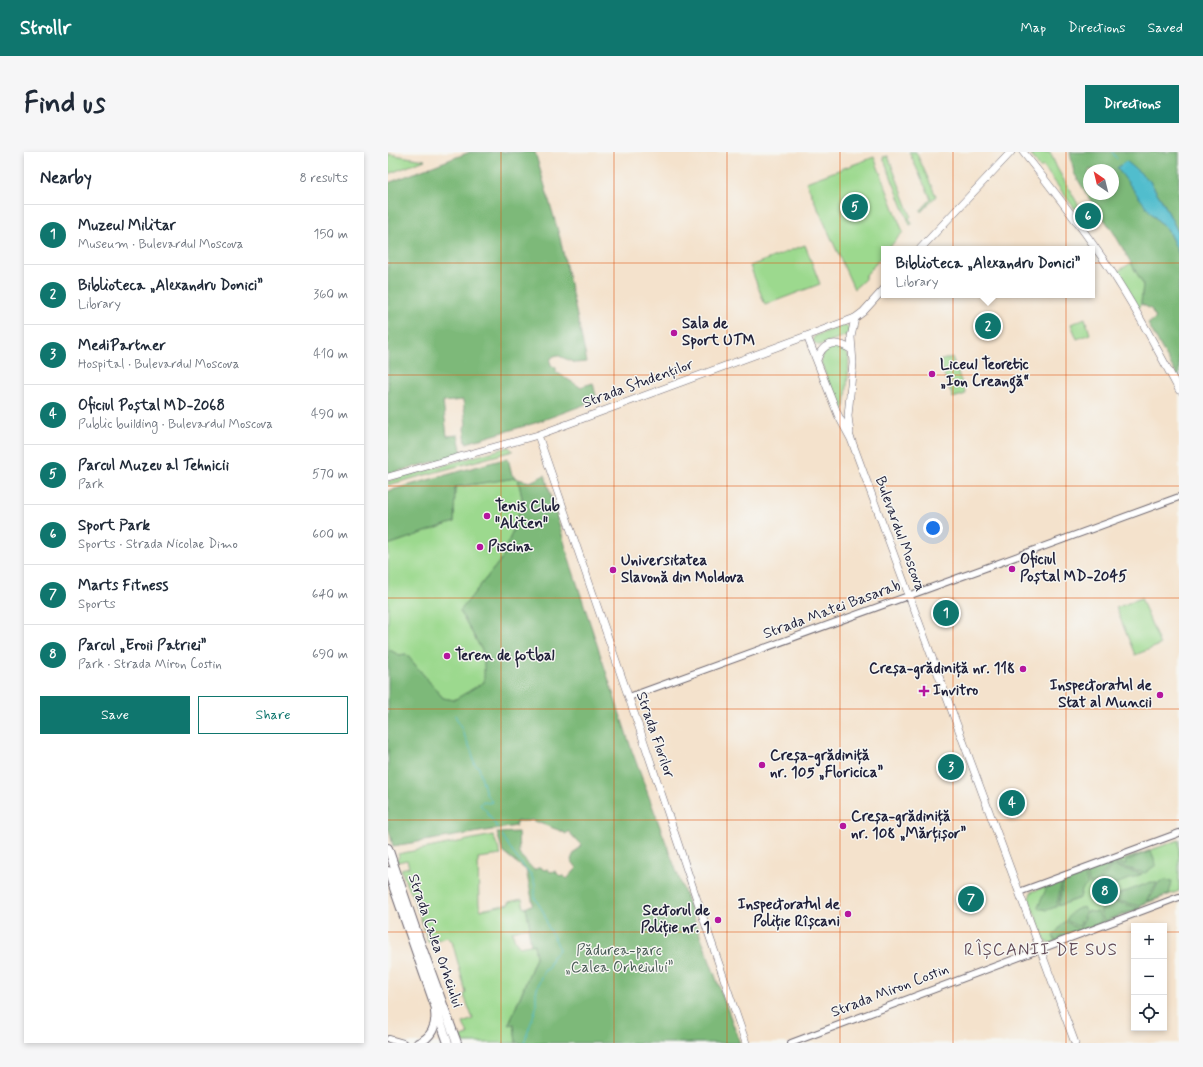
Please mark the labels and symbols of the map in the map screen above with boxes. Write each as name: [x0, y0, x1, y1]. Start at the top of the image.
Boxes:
north arrow: [1083, 164, 1119, 200]
pin: 5: [842, 192, 868, 222]
pin: 6: [1075, 201, 1101, 231]
pin: 2: [975, 311, 1001, 341]
place label: Sala de Sport UTM: [682, 314, 755, 351]
marker: Sala de Sport UTM: [669, 328, 679, 338]
street label: Strada Studenților: [580, 354, 697, 413]
place label: Liceul Teoretic „Ion Creangă“: [940, 355, 1030, 394]
marker: Liceul Teoretic „Ion Creangă“: [927, 369, 937, 379]
street label: Bulevardul Moscova: [870, 474, 930, 595]
place label: Tenis Club "Aliten": [495, 497, 560, 534]
marker: Tenis Club "Aliten": [482, 511, 492, 521]
your location: [923, 518, 943, 538]
place label: Piscina: [488, 537, 534, 557]
marker: Piscina: [475, 542, 485, 552]
place label: Oficiul Poștal MD-2045: [1020, 549, 1127, 587]
place label: Universitatea Slavonă din Moldova: [621, 551, 744, 588]
marker: Oficiul Poștal MD-2045: [1007, 564, 1017, 574]
marker: Universitatea Slavonă din Moldova: [608, 565, 618, 575]
street label: Strada Matei Basarab: [760, 576, 904, 644]
pin: 1: [933, 598, 959, 628]
place label: Teren de fotbal: [455, 646, 555, 668]
marker: Teren de fotbal: [442, 651, 452, 661]
place label: Creșa-grădiniță nr. 118: [869, 659, 1015, 680]
marker: Creșa-grădiniță nr. 118: [1018, 664, 1028, 674]
place label: Inspectoratul de Stat al Muncii: [1050, 676, 1153, 713]
place label: Invitro: [933, 681, 978, 701]
marker: Invitro: [918, 685, 930, 697]
street label: Strada Florilor: [631, 689, 679, 781]
marker: Inspectoratul de Stat al Muncii: [1155, 690, 1165, 700]
place label: Creșa-grădiniță nr. 105 „Floricica”: [770, 746, 883, 783]
pin: 3: [938, 752, 964, 782]
marker: Creșa-grădiniță nr. 105 „Floricica”: [757, 760, 767, 770]
pin: 4: [999, 788, 1025, 818]
place label: Creșa-grădiniță nr. 108 „Mărțișor”: [851, 807, 966, 844]
marker: Creșa-grădiniță nr. 108 „Mărțișor”: [838, 821, 848, 831]
street label: Strada Calea Orheiului: [403, 872, 467, 1010]
pin: 8: [1092, 876, 1118, 906]
pin: 7: [958, 884, 984, 914]
place label: Inspectoratul de Poliție Rîșcani: [738, 895, 841, 932]
place label: Sectorul de Poliție nr. 1: [641, 901, 710, 938]
marker: Inspectoratul de Poliție Rîșcani: [843, 909, 853, 919]
marker: Sectorul de Poliție nr. 1: [713, 915, 723, 925]
district label: RÎȘCANII DE SUS: [964, 938, 1118, 961]
park label: Pădurea-parc „Calea Orheiului”: [565, 941, 673, 978]
street label: Strada Miron Costin: [828, 959, 952, 1023]

